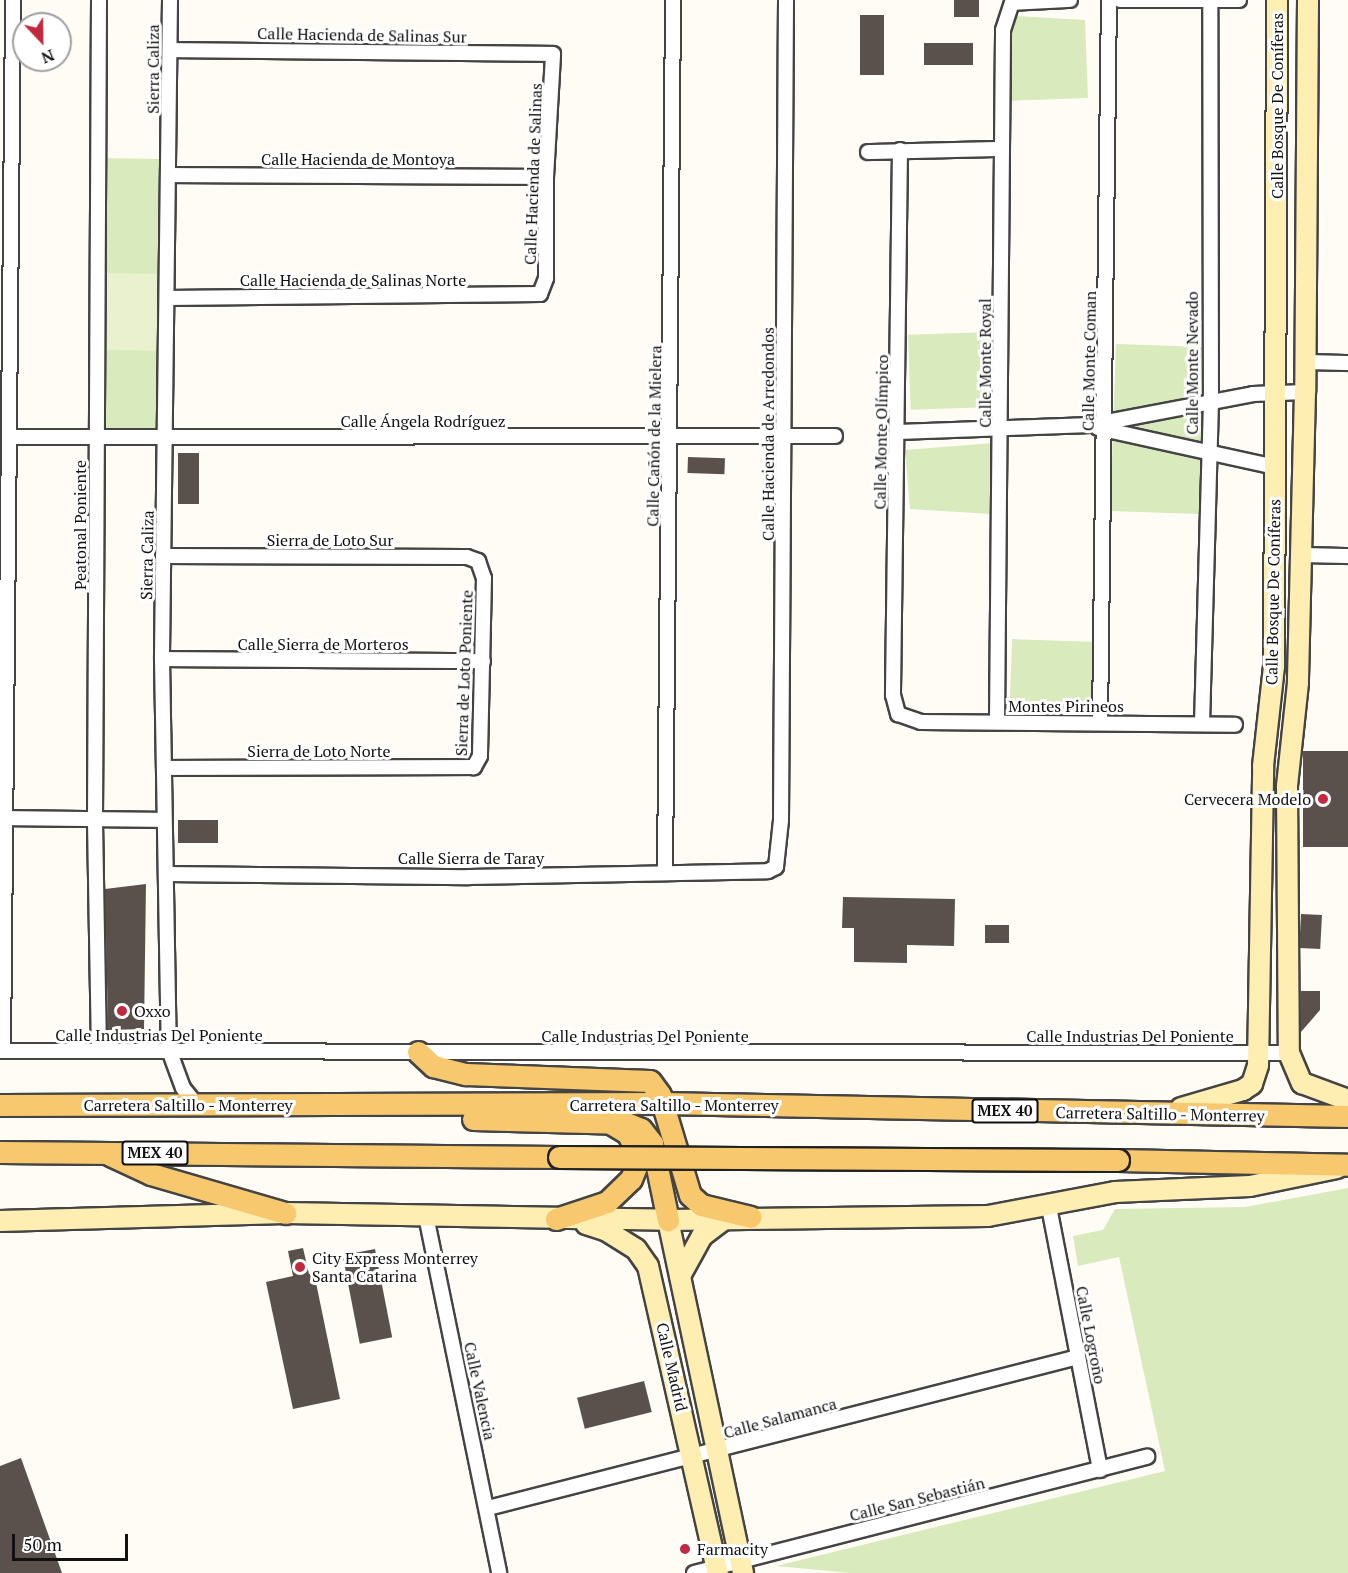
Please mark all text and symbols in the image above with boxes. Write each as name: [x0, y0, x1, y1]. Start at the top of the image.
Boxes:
north arrow: [12, 12, 72, 72]
street label: Calle Bosque De Coníferas: [1267, 13, 1287, 199]
street label: Sierra Caliza: [143, 24, 163, 114]
street label: Calle Hacienda de Salinas Sur: [257, 24, 467, 46]
text: N: [38, 44, 58, 69]
street label: Calle Hacienda de Salinas: [520, 83, 546, 265]
street label: Calle Hacienda de Montoya: [261, 149, 455, 169]
street label: Calle Hacienda de Salinas Norte: [240, 270, 466, 290]
street label: Calle Monte Coman: [1078, 291, 1100, 431]
street label: Calle Monte Nevado: [1182, 291, 1202, 435]
street label: Calle Monte Royal: [975, 298, 995, 428]
street label: Calle Hacienda de Arredondos: [758, 327, 778, 541]
street label: Calle Cañón de la Mielera: [643, 345, 665, 527]
street label: Calle Monte Olímpico: [870, 354, 892, 510]
street label: Calle Ángela Rodríguez: [340, 411, 506, 431]
street label: Peatonal Poniente: [70, 460, 90, 590]
street label: Calle Bosque De Coníferas: [1262, 499, 1284, 685]
street label: Sierra Caliza: [137, 510, 157, 600]
street label: Sierra de Loto Sur: [267, 530, 393, 550]
street label: Sierra de Loto Poniente: [452, 590, 476, 756]
street label: Calle Sierra de Morteros: [237, 634, 409, 654]
street label: Montes Pirineos: [1008, 696, 1124, 716]
street label: Sierra de Loto Norte: [247, 741, 391, 761]
place label: Cervecera Modelo: [1184, 789, 1311, 809]
marker: Cervecera Modelo: [1316, 792, 1330, 806]
street label: Calle Sierra de Taray: [398, 848, 544, 868]
place label: Oxxo: [134, 1001, 171, 1021]
marker: Oxxo: [115, 1004, 129, 1018]
street label: Calle Industrias Del Poniente: [55, 1025, 263, 1045]
street label: Calle Industrias Del Poniente: [541, 1026, 749, 1046]
street label: Calle Industrias Del Poniente: [1026, 1026, 1234, 1046]
street label: Carretera Saltillo - Monterrey: [83, 1095, 293, 1115]
street label: Carretera Saltillo - Monterrey: [569, 1095, 779, 1115]
road number: MEX 40: [970, 1099, 1040, 1123]
street label: Carretera Saltillo - Monterrey: [1055, 1103, 1265, 1125]
road number: MEX 40: [120, 1141, 190, 1165]
place label: City Express Monterrey Santa Catarina: [312, 1248, 478, 1286]
marker: City Express Monterrey Santa Catarina: [293, 1260, 307, 1274]
street label: Calle Logroño: [1072, 1284, 1110, 1386]
street label: Calle Madrid: [652, 1321, 692, 1413]
street label: Calle Valencia: [460, 1340, 500, 1442]
street label: Calle Salamanca: [721, 1394, 839, 1442]
street label: Calle San Sebastián: [847, 1473, 987, 1525]
scale bar: [15, 1522, 130, 1560]
text: 50 m: [23, 1532, 62, 1556]
place label: Farmacity: [697, 1539, 768, 1559]
marker: Farmacity: [678, 1542, 692, 1556]

